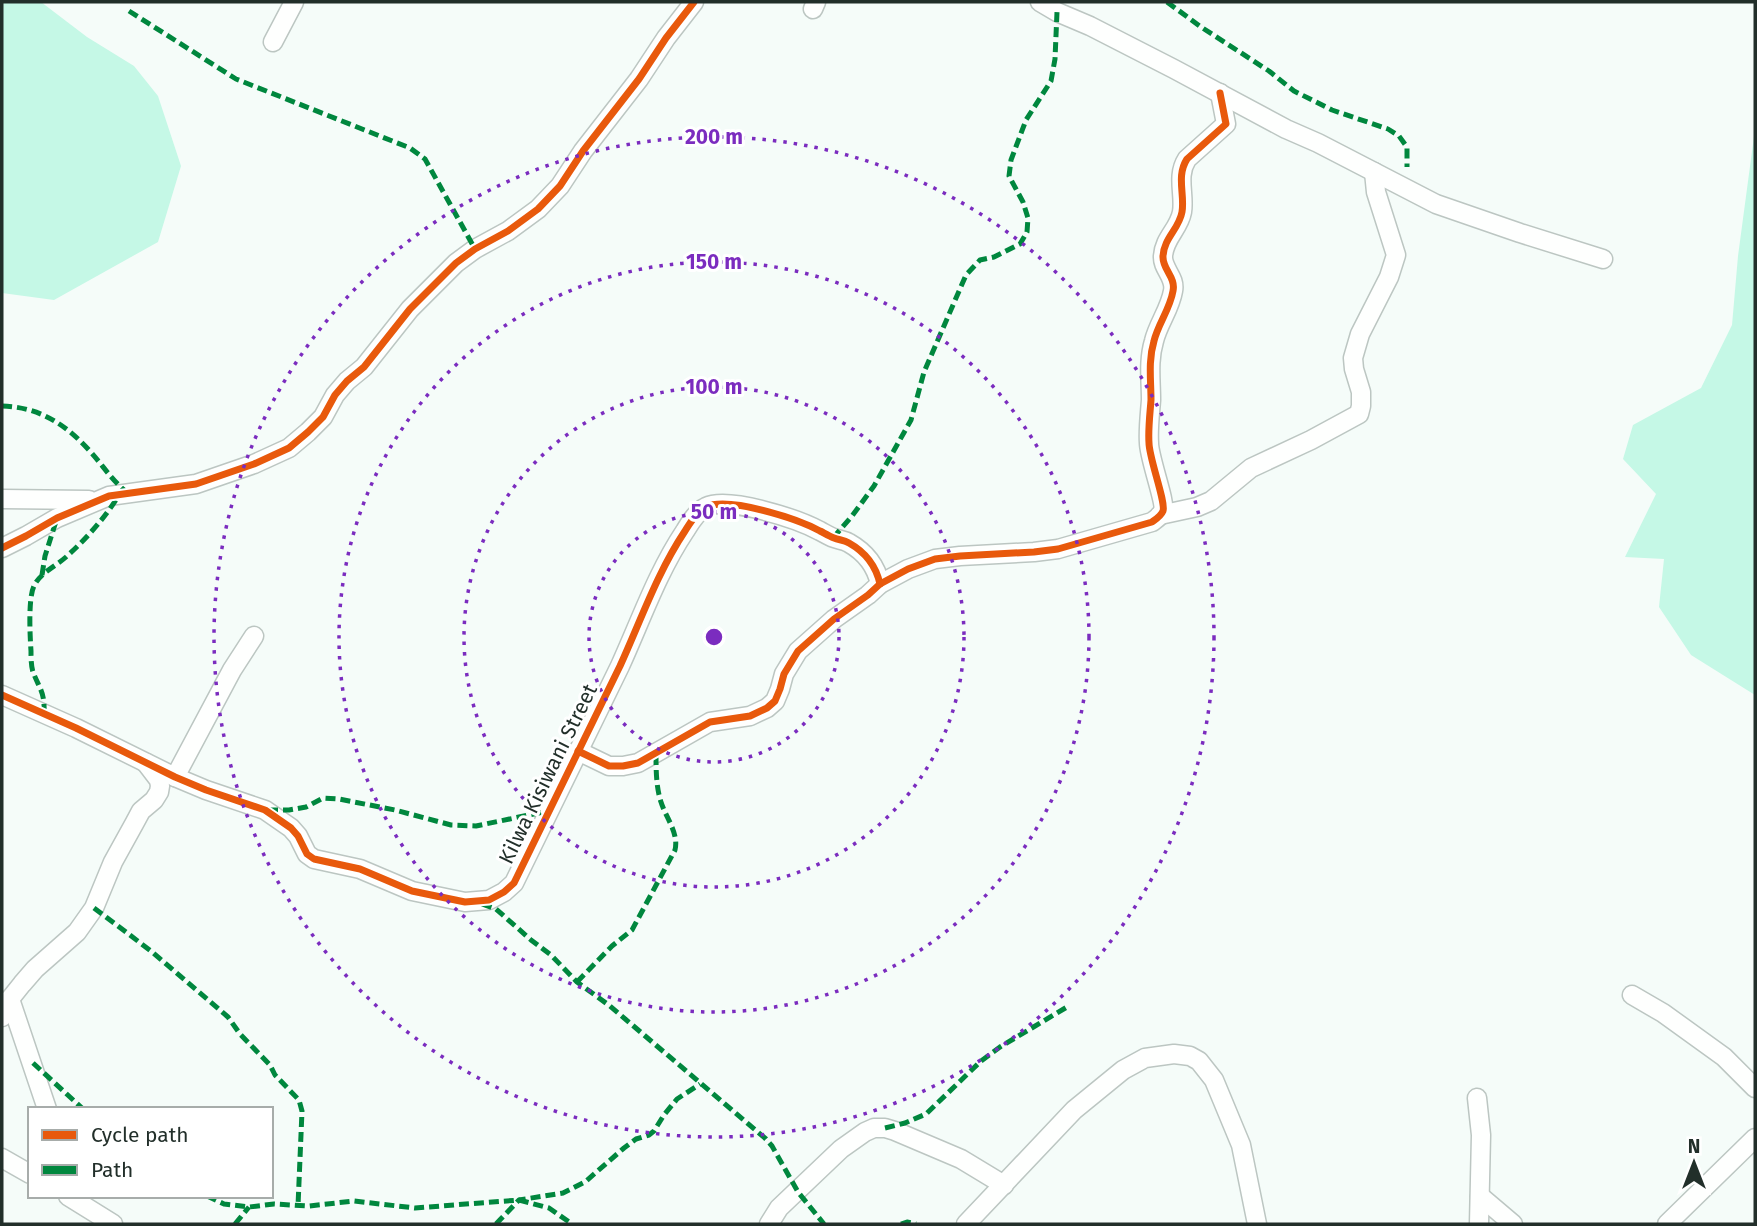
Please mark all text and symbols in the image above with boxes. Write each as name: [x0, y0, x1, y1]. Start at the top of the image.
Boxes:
text: 200 m: [685, 124, 743, 150]
text: 150 m: [686, 249, 742, 275]
text: 100 m: [685, 374, 743, 400]
text: 50 m: [691, 499, 737, 525]
centre of rings: [702, 625, 726, 649]
street label: Kilwa Kisiwani Street: [493, 679, 603, 868]
legend: [28, 1107, 273, 1198]
text: Cycle path: [91, 1122, 189, 1148]
north arrow: [1659, 1128, 1729, 1198]
text: N: [1688, 1135, 1700, 1158]
text: Path: [91, 1157, 133, 1183]

